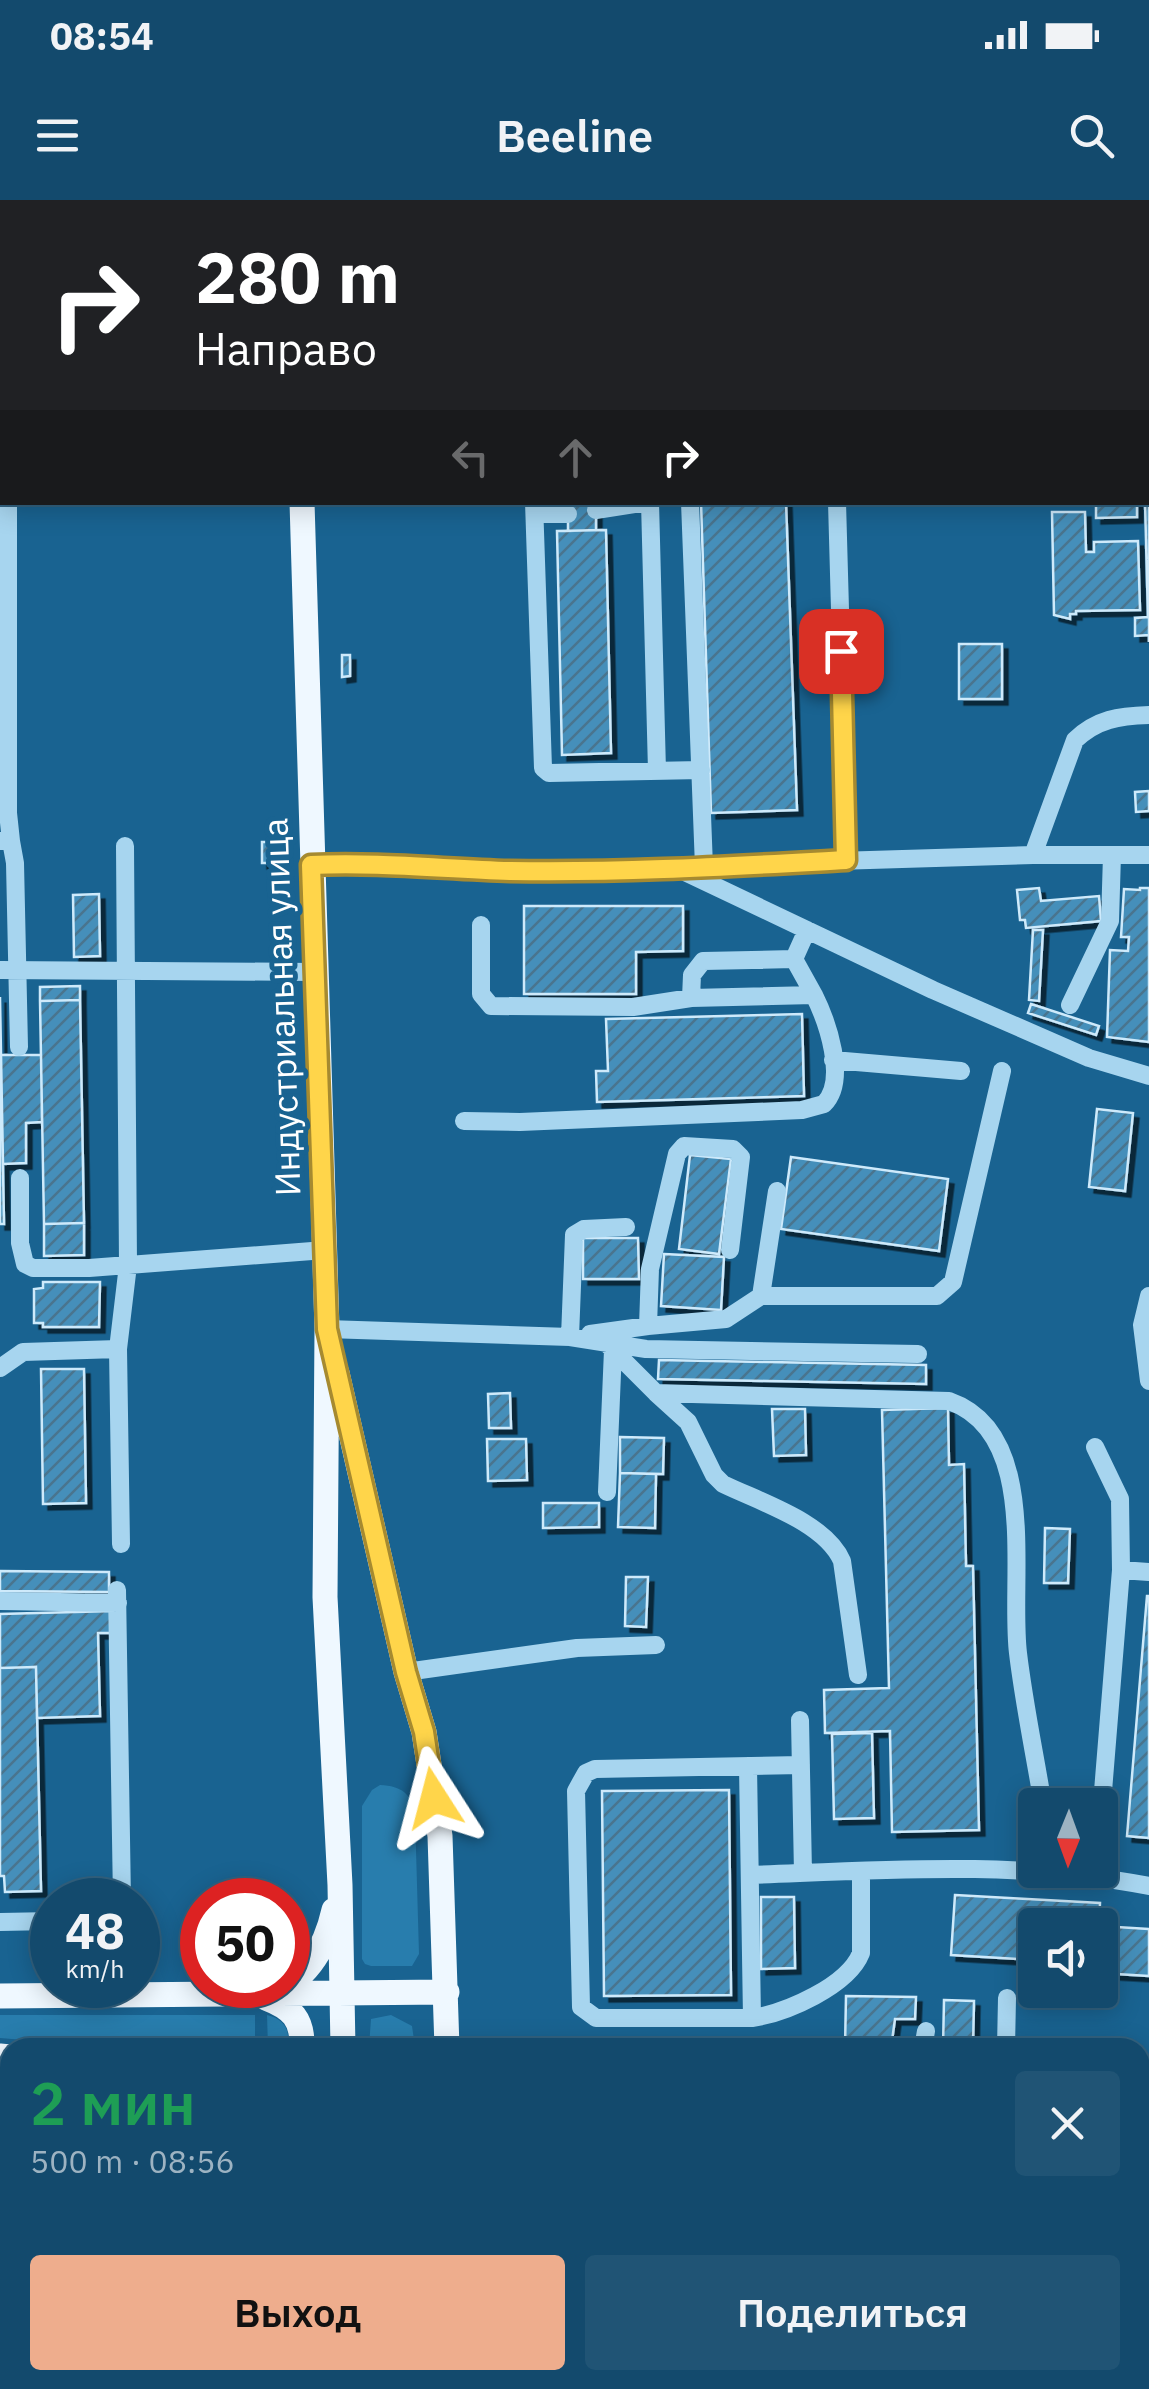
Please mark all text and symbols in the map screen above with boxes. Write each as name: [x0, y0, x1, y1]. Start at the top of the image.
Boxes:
text: 08:54: [50, 11, 154, 60]
text: Beeline: [496, 106, 653, 164]
icon: menu: [30, 108, 85, 163]
icon: search: [1064, 108, 1119, 163]
text: 280 m: [195, 231, 400, 322]
icon: right: [30, 240, 160, 370]
text: Направо: [195, 319, 377, 377]
icon: left: [443, 430, 498, 485]
icon: ahead: [548, 430, 603, 485]
icon: right: [653, 430, 708, 485]
pin: [799, 609, 884, 694]
icon: arrive: [814, 624, 869, 679]
street label: Индустриальная улица: [251, 817, 311, 1197]
position arrow: [382, 1746, 486, 1850]
north arrow: [1018, 1788, 1118, 1888]
map controls: [1018, 1788, 1118, 2008]
speed limit sign: 50: [180, 1878, 310, 2008]
text: 48: [65, 1898, 125, 1963]
button: sound: [1018, 1908, 1118, 2008]
text: km/h: [66, 1952, 124, 1985]
text: 2 мин: [30, 2063, 196, 2142]
button: close: [1015, 2071, 1120, 2176]
text: 500 m · 08:56: [30, 2140, 235, 2182]
button: Выход: [30, 2255, 565, 2370]
button: Поделиться: [585, 2255, 1120, 2370]

